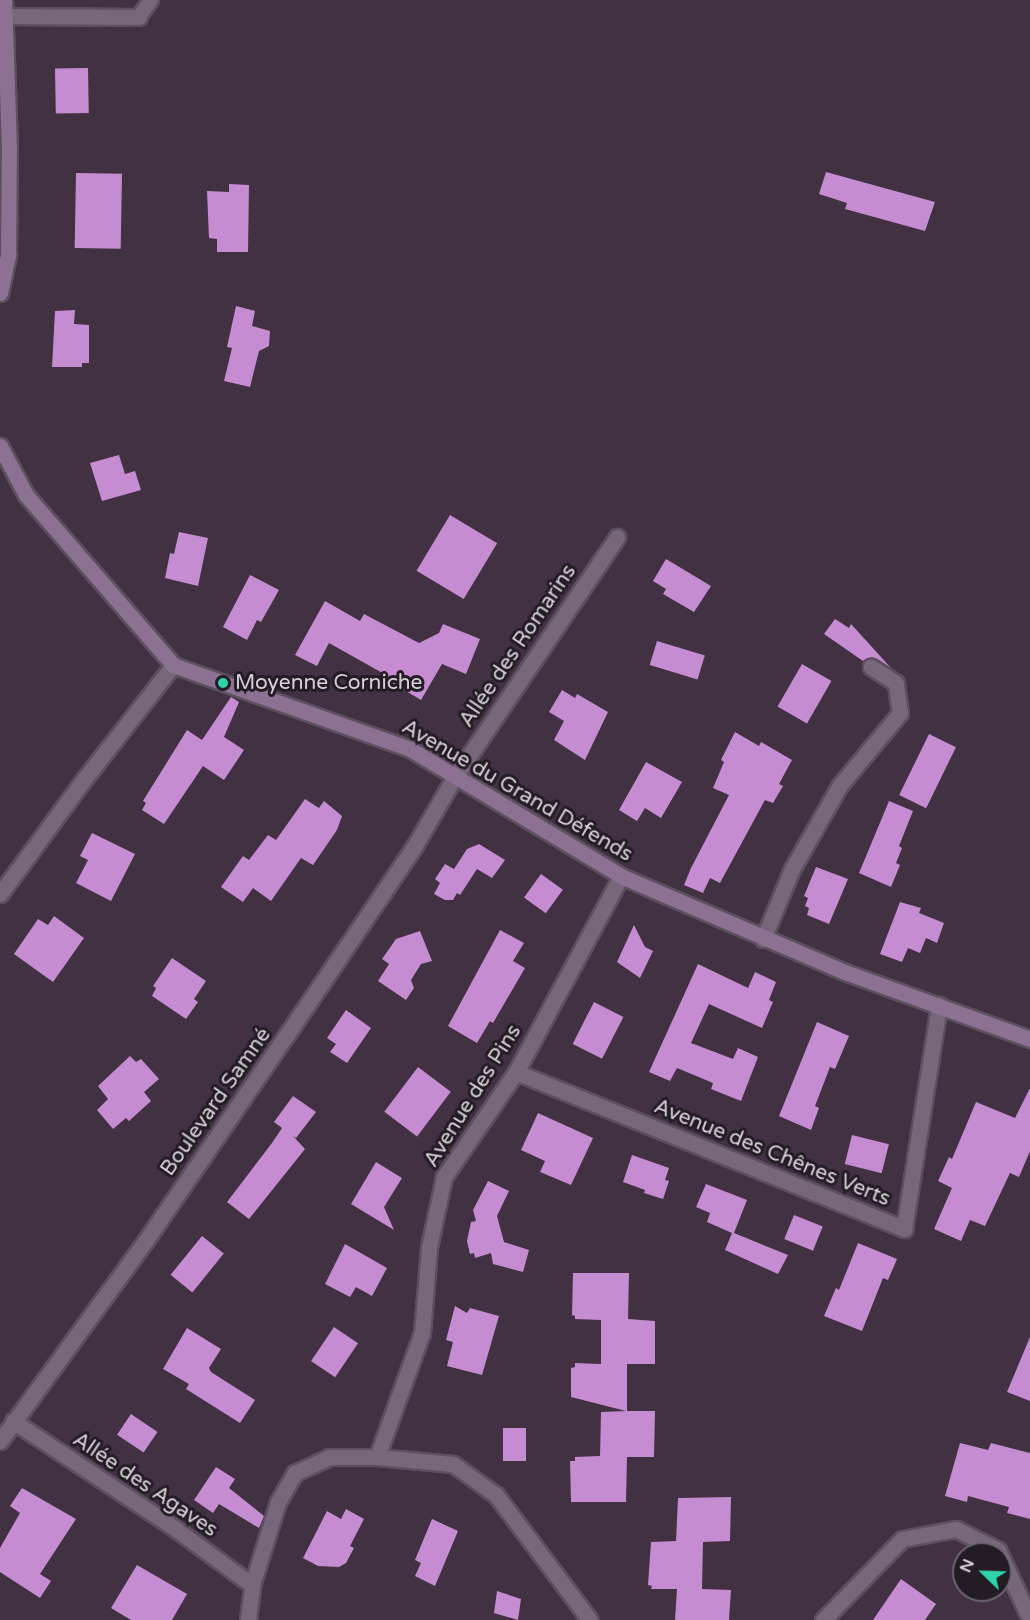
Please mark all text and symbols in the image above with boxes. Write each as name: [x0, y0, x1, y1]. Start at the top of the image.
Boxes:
street label: Allée des Romarins: [454, 560, 582, 732]
place label: Moyenne Corniche: [235, 670, 423, 696]
marker: Moyenne Corniche: [216, 676, 230, 690]
street label: Avenue du Grand Défends: [397, 715, 637, 867]
street label: Avenue des Pins: [419, 1020, 527, 1172]
street label: Boulevard Samné: [156, 1023, 276, 1181]
street label: Avenue des Chênes Verts: [650, 1094, 894, 1212]
street label: Allée des Agaves: [68, 1427, 222, 1543]
north arrow: [952, 1542, 1012, 1602]
text: N: [956, 1556, 979, 1576]

